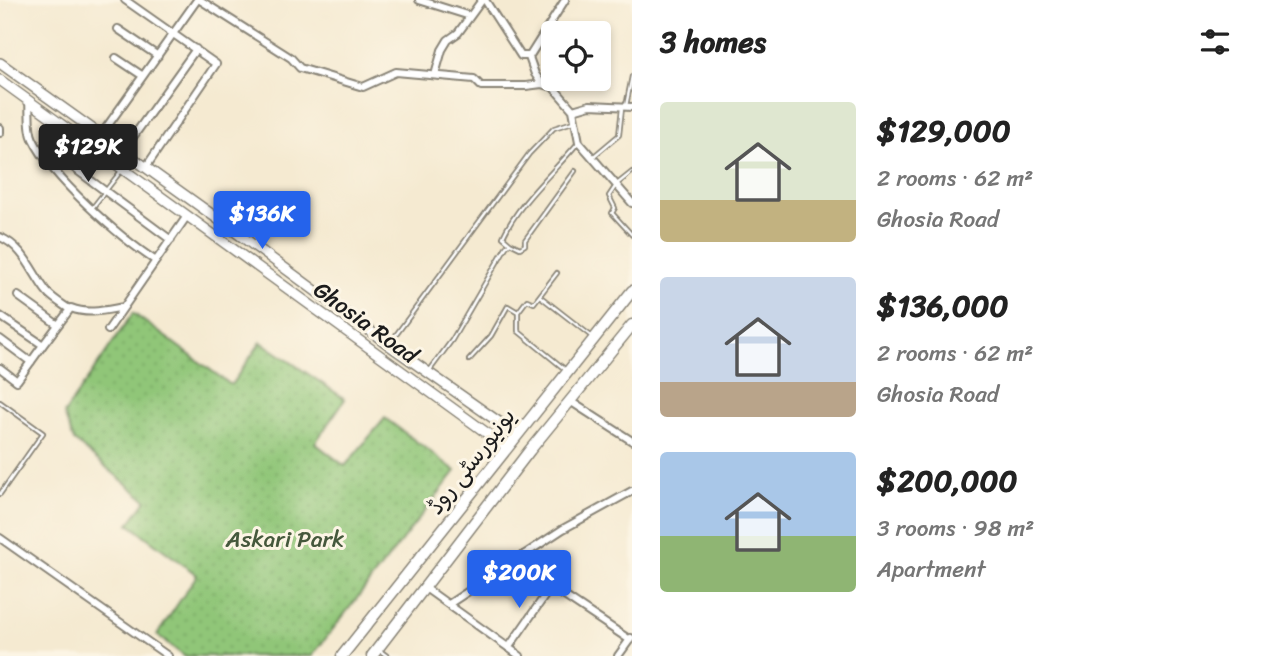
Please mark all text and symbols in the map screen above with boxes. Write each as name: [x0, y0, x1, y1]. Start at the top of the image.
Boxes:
text: 3 homes: [660, 15, 766, 69]
map controls: [541, 21, 611, 91]
button: locate: [541, 21, 611, 91]
icon: filters: [1196, 23, 1234, 61]
text: $129,000: [877, 104, 1011, 158]
pin: $129K: [39, 124, 137, 184]
text: $129K: [55, 126, 121, 167]
icon: home: [716, 130, 800, 214]
text: 2 rooms · 62 m²: [877, 158, 1033, 199]
pin: $136K: [213, 191, 311, 251]
text: $136K: [229, 193, 295, 234]
text: Ghosia Road: [877, 199, 999, 240]
street label: Ghosia Road: [304, 270, 429, 376]
text: $136,000: [877, 279, 1009, 333]
icon: home: [716, 305, 800, 389]
text: 2 rooms · 62 m²: [877, 333, 1033, 374]
text: Ghosia Road: [877, 374, 999, 415]
street label: یونیورسٹی روڈ: [416, 399, 527, 524]
text: $200,000: [877, 454, 1017, 508]
icon: home: [716, 480, 800, 564]
text: 3 rooms · 98 m²: [877, 508, 1034, 549]
park label: Askari Park: [225, 519, 344, 560]
text: Apartment: [877, 549, 986, 590]
pin: $200K: [470, 550, 568, 610]
text: $200K: [483, 552, 555, 593]

